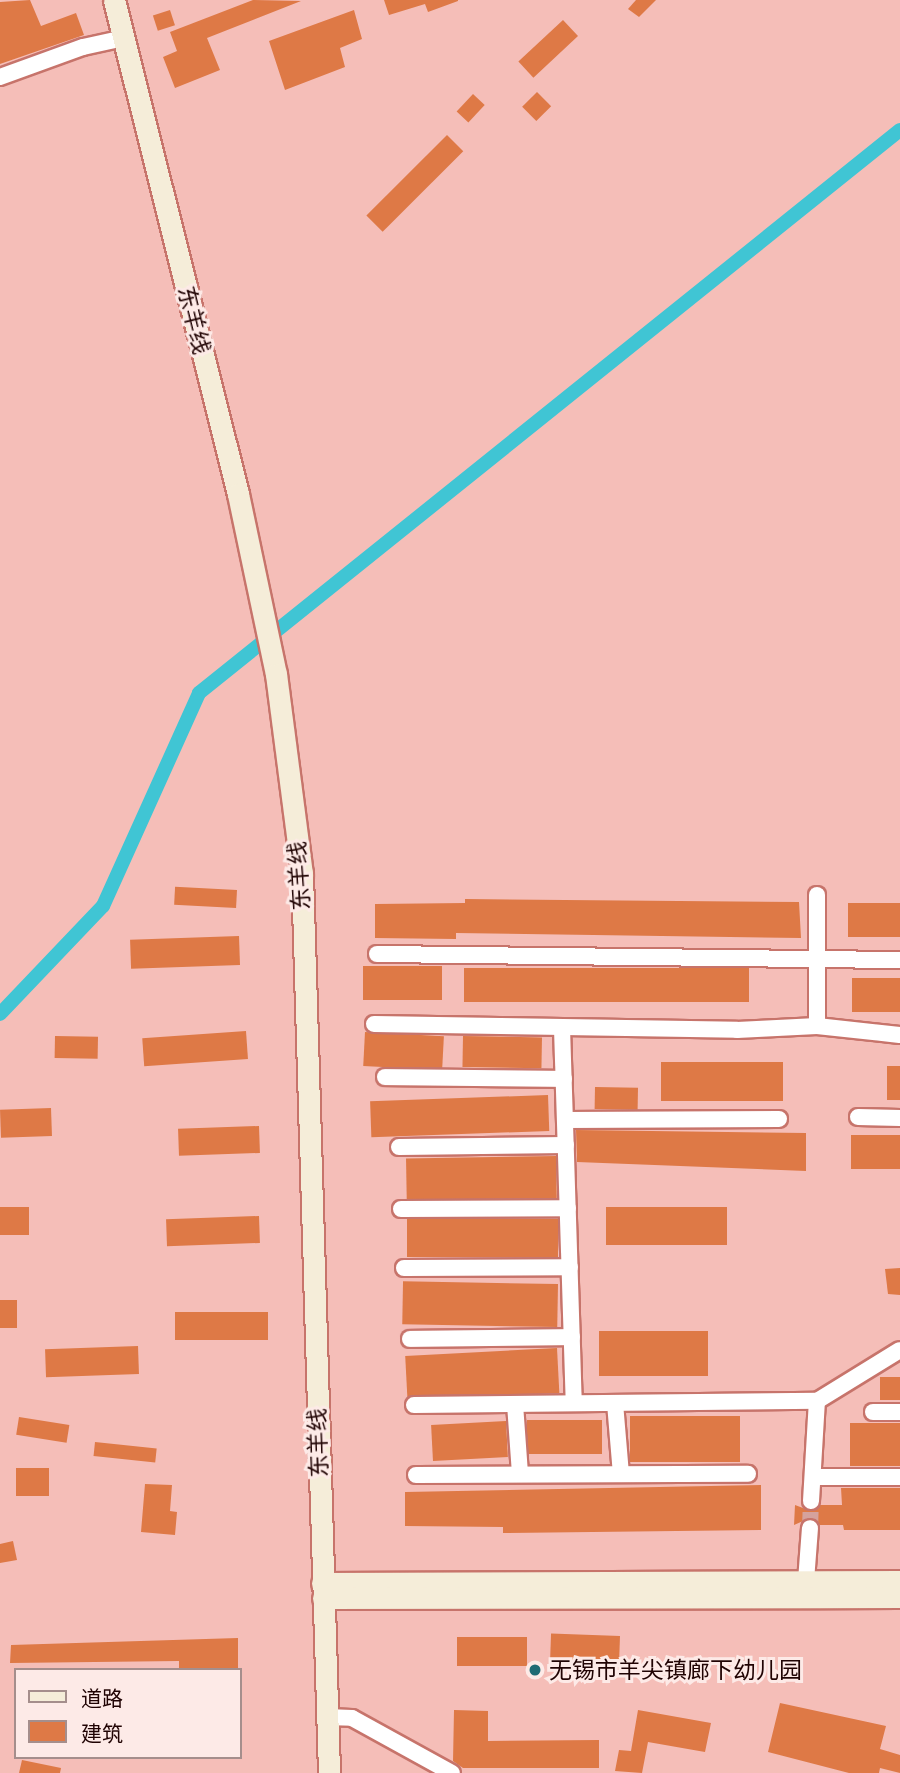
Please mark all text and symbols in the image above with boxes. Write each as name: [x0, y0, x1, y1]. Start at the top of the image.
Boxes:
street label: 东羊线: [172, 283, 216, 357]
street label: 东羊线: [283, 841, 315, 911]
street label: 东羊线: [303, 1408, 333, 1478]
place label: 无锡市羊尖镇廊下幼儿园: [549, 1656, 802, 1684]
marker: 无锡市羊尖镇廊下幼儿园: [527, 1662, 543, 1678]
legend: [14, 1668, 242, 1759]
text: 道路: [81, 1686, 123, 1711]
text: 建筑: [81, 1721, 123, 1746]

